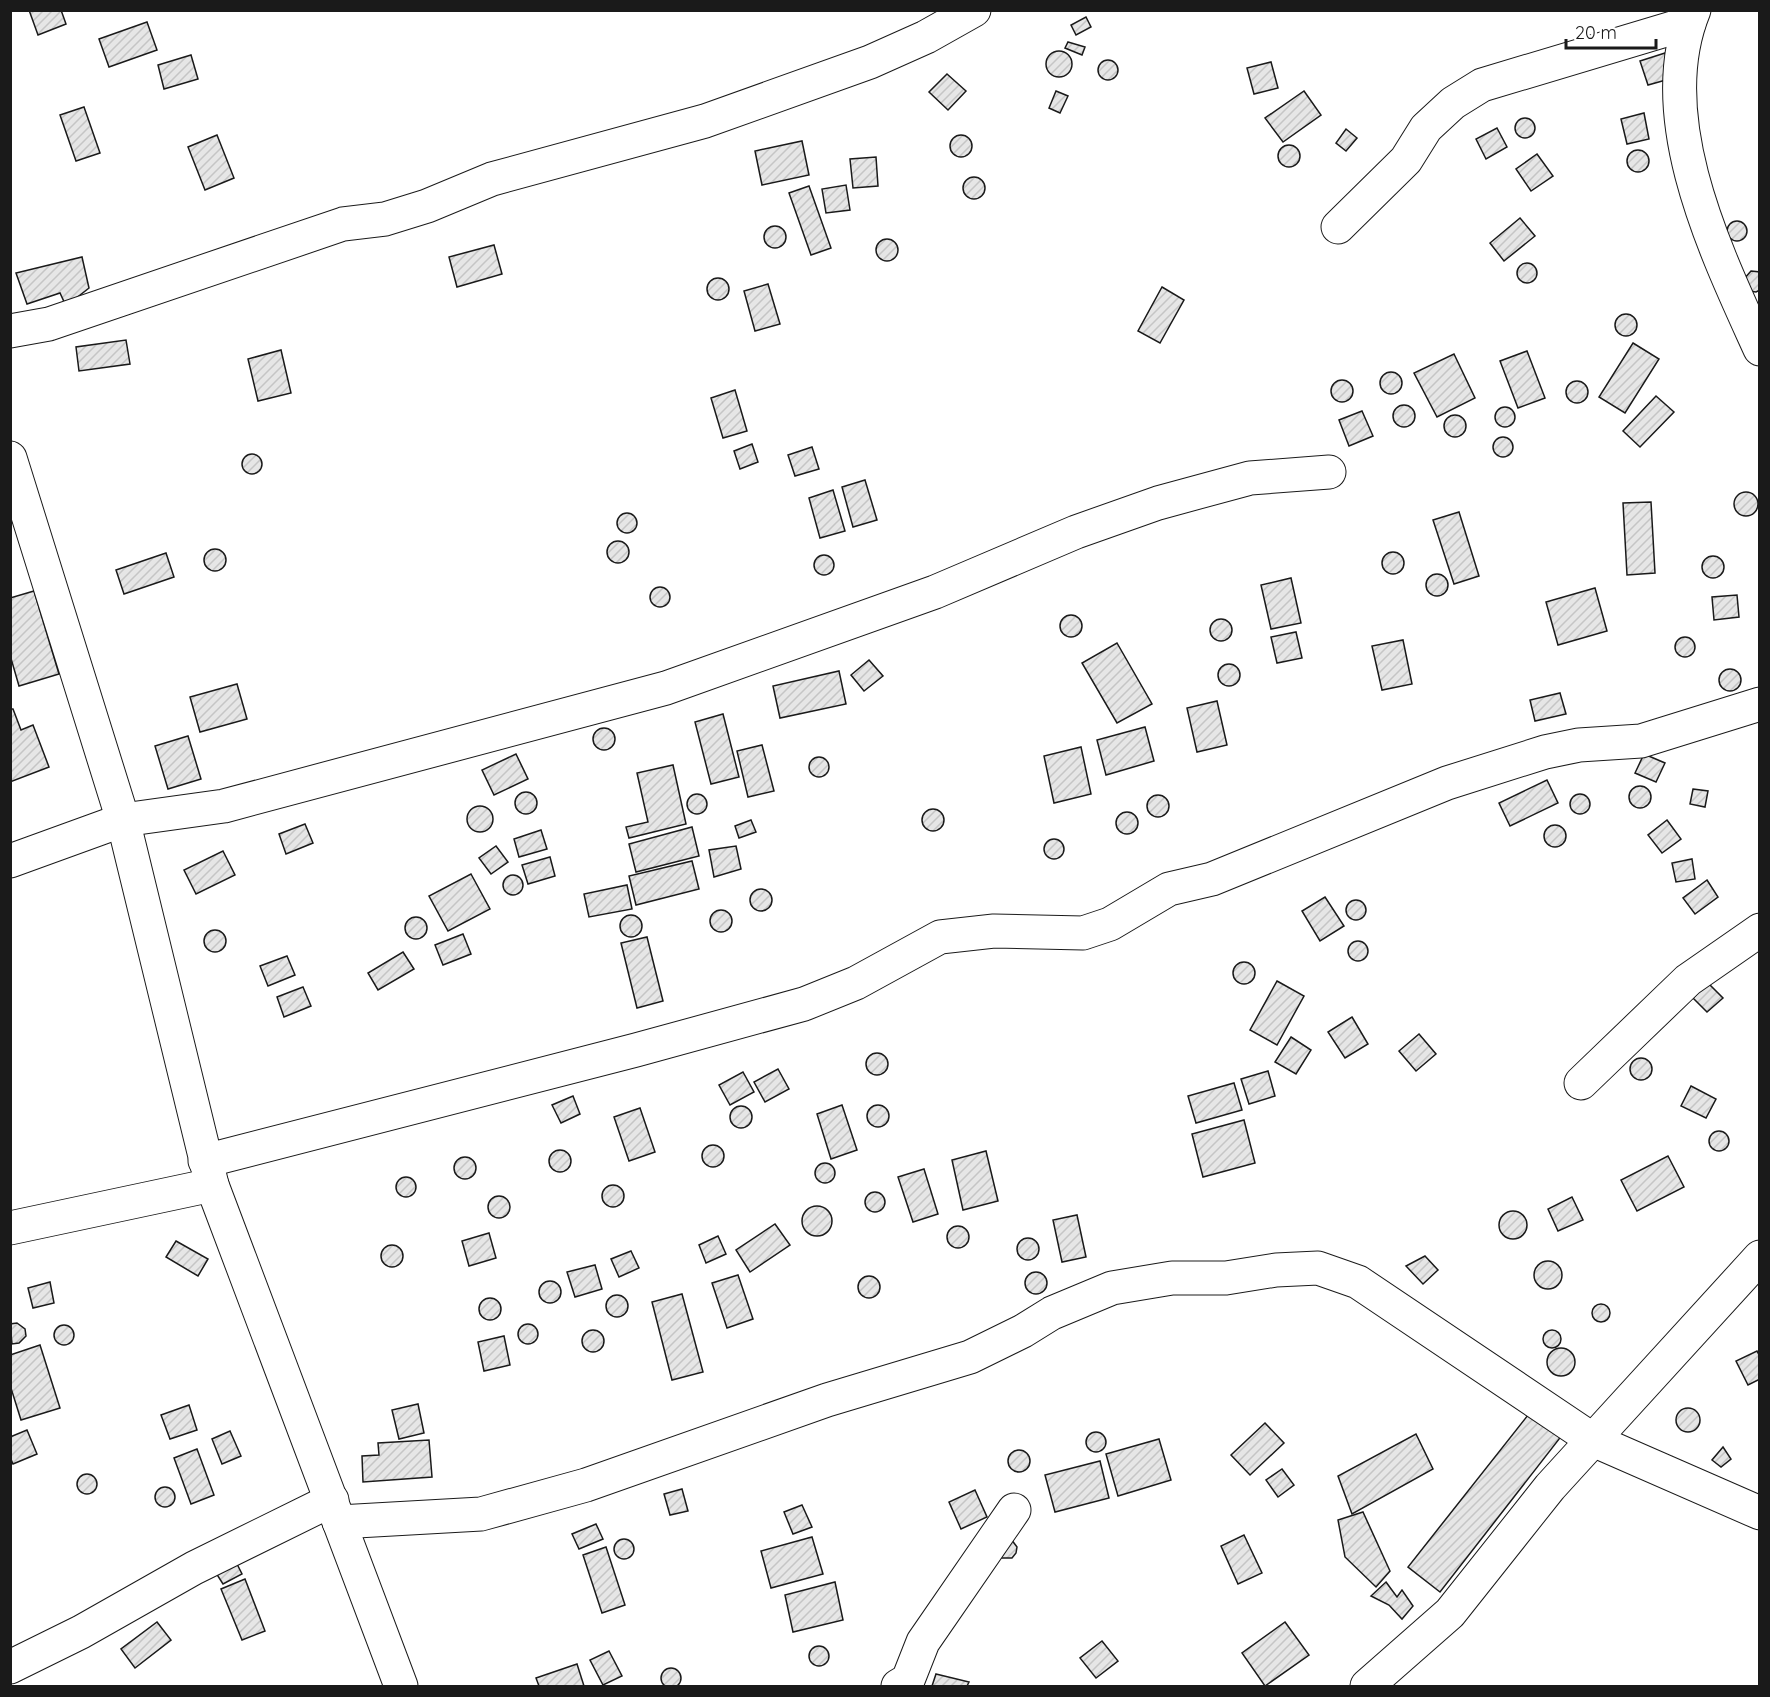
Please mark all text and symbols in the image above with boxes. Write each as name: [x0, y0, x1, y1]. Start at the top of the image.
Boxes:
scale bar: [1566, 12, 1656, 50]
text: 20 m: [1575, 21, 1617, 44]

